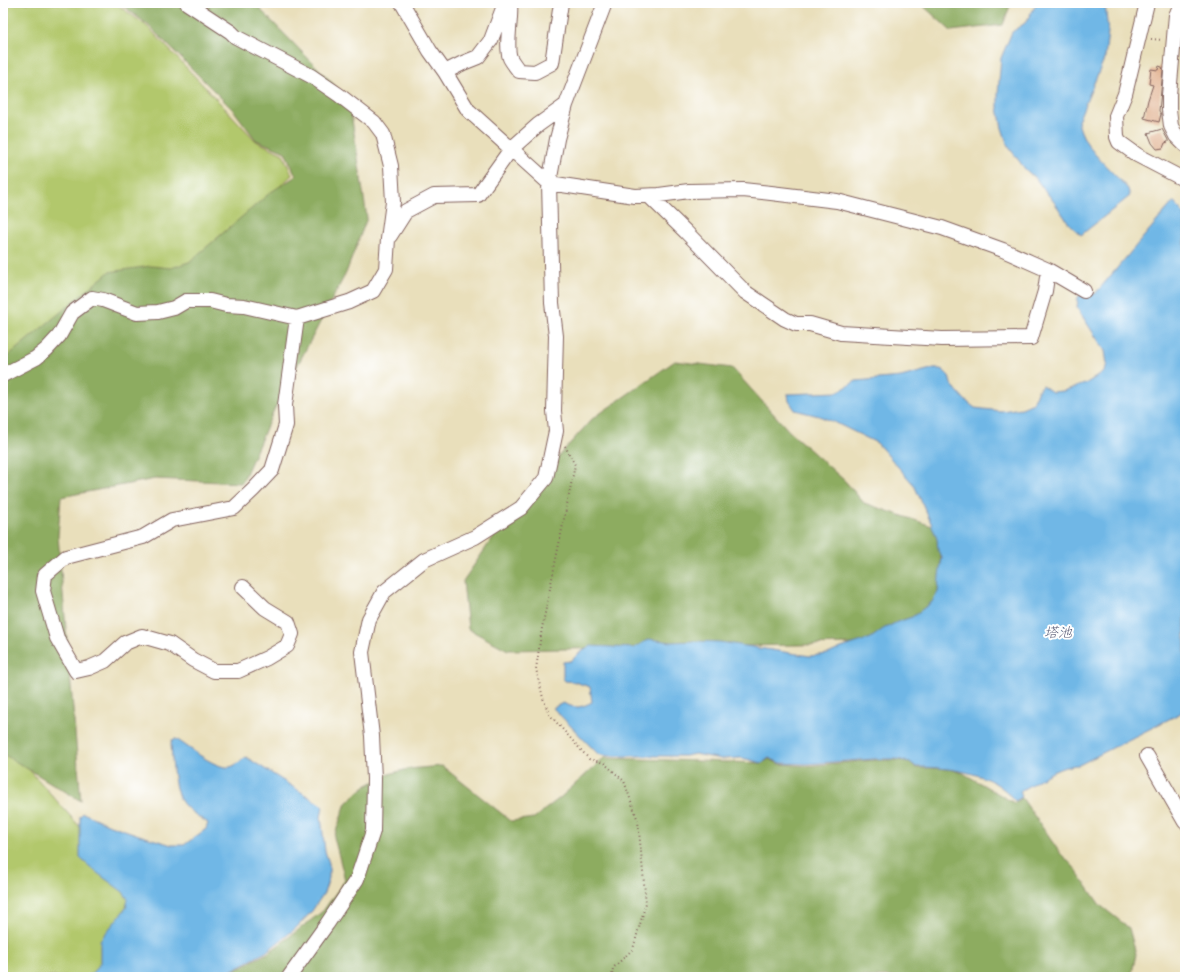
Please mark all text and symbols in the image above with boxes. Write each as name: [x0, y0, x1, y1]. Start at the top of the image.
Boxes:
water label: 塔池: [1044, 624, 1073, 644]

